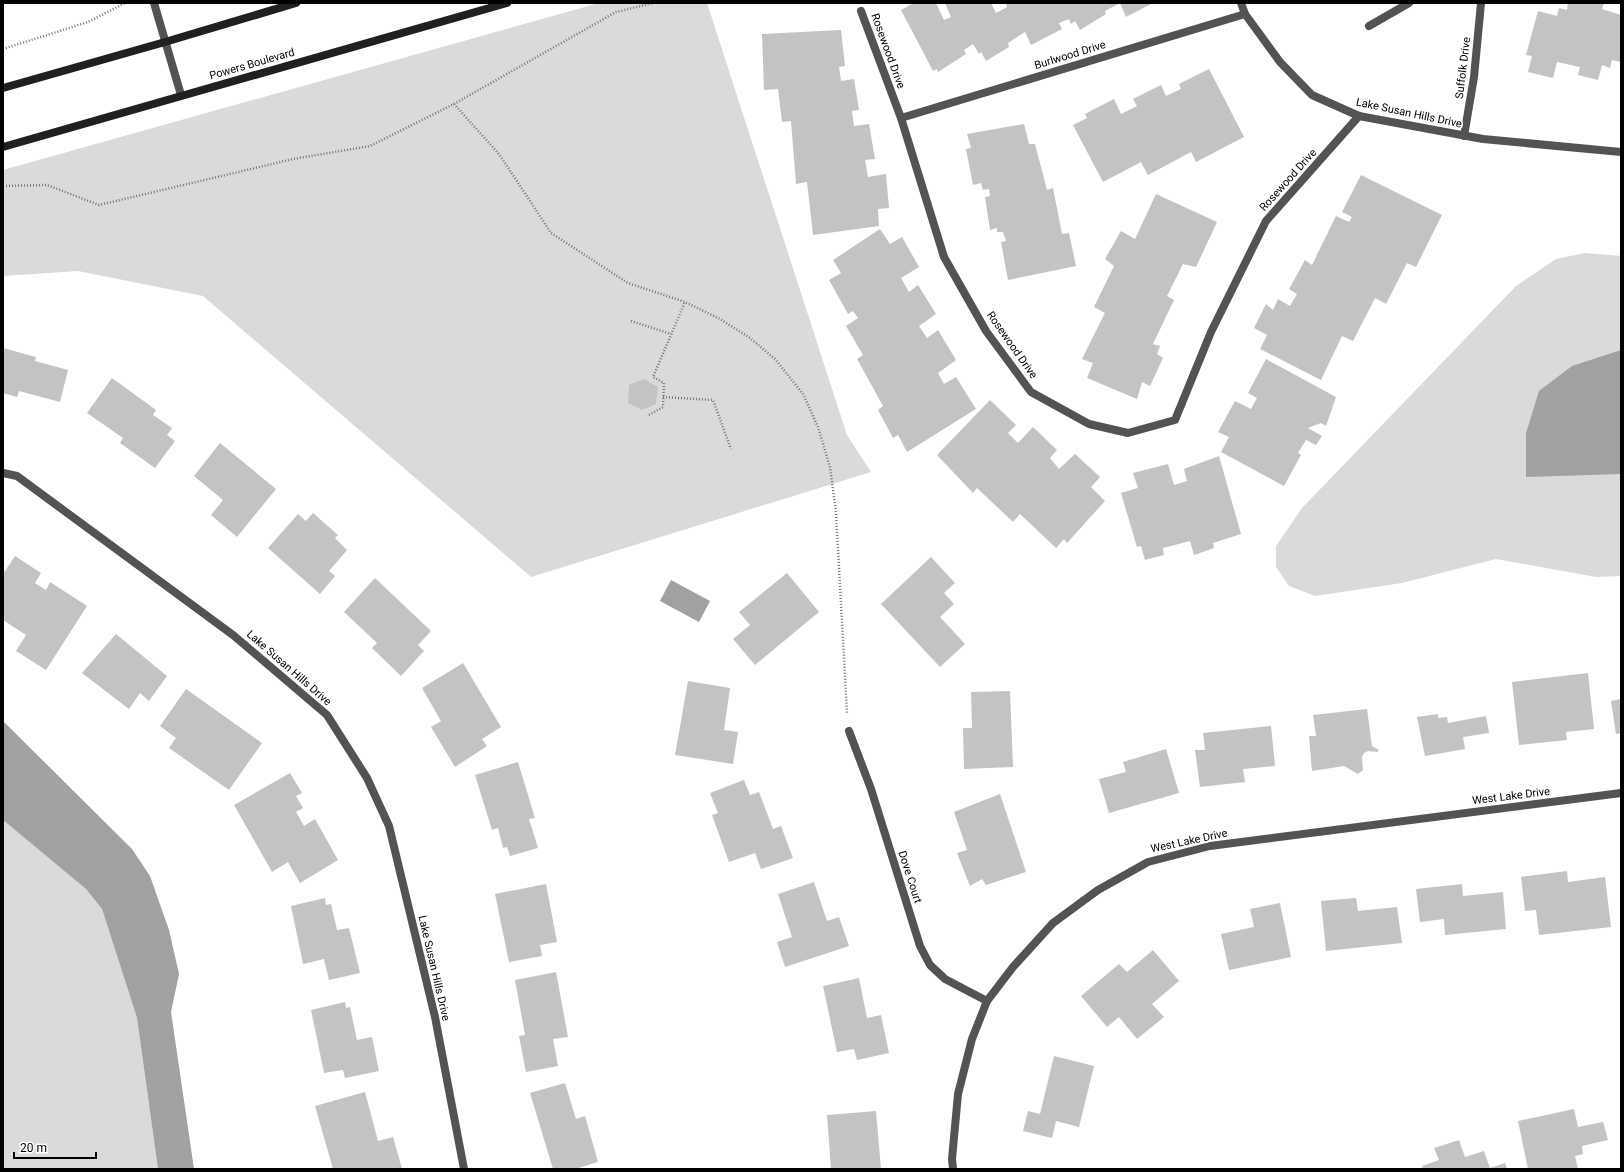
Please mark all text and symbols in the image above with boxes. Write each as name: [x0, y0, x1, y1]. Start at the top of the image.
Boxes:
street label: Rosewood Drive: [868, 12, 908, 91]
street label: Suffolk Drive: [1453, 36, 1473, 100]
street label: Burlwood Drive: [1033, 38, 1107, 72]
street label: Powers Boulevard: [208, 46, 296, 82]
street label: Lake Susan Hills Drive: [1355, 95, 1463, 131]
street label: Rosewood Drive: [1257, 146, 1319, 214]
street label: Rosewood Drive: [984, 309, 1040, 381]
street label: Lake Susan Hills Drive: [244, 628, 334, 708]
street label: West Lake Drive: [1471, 785, 1551, 807]
street label: West Lake Drive: [1149, 826, 1229, 855]
street label: Dove Court: [895, 849, 925, 905]
street label: Lake Susan Hills Drive: [416, 914, 453, 1022]
scale bar: [14, 1134, 96, 1160]
text: 20 m: [20, 1141, 47, 1155]

